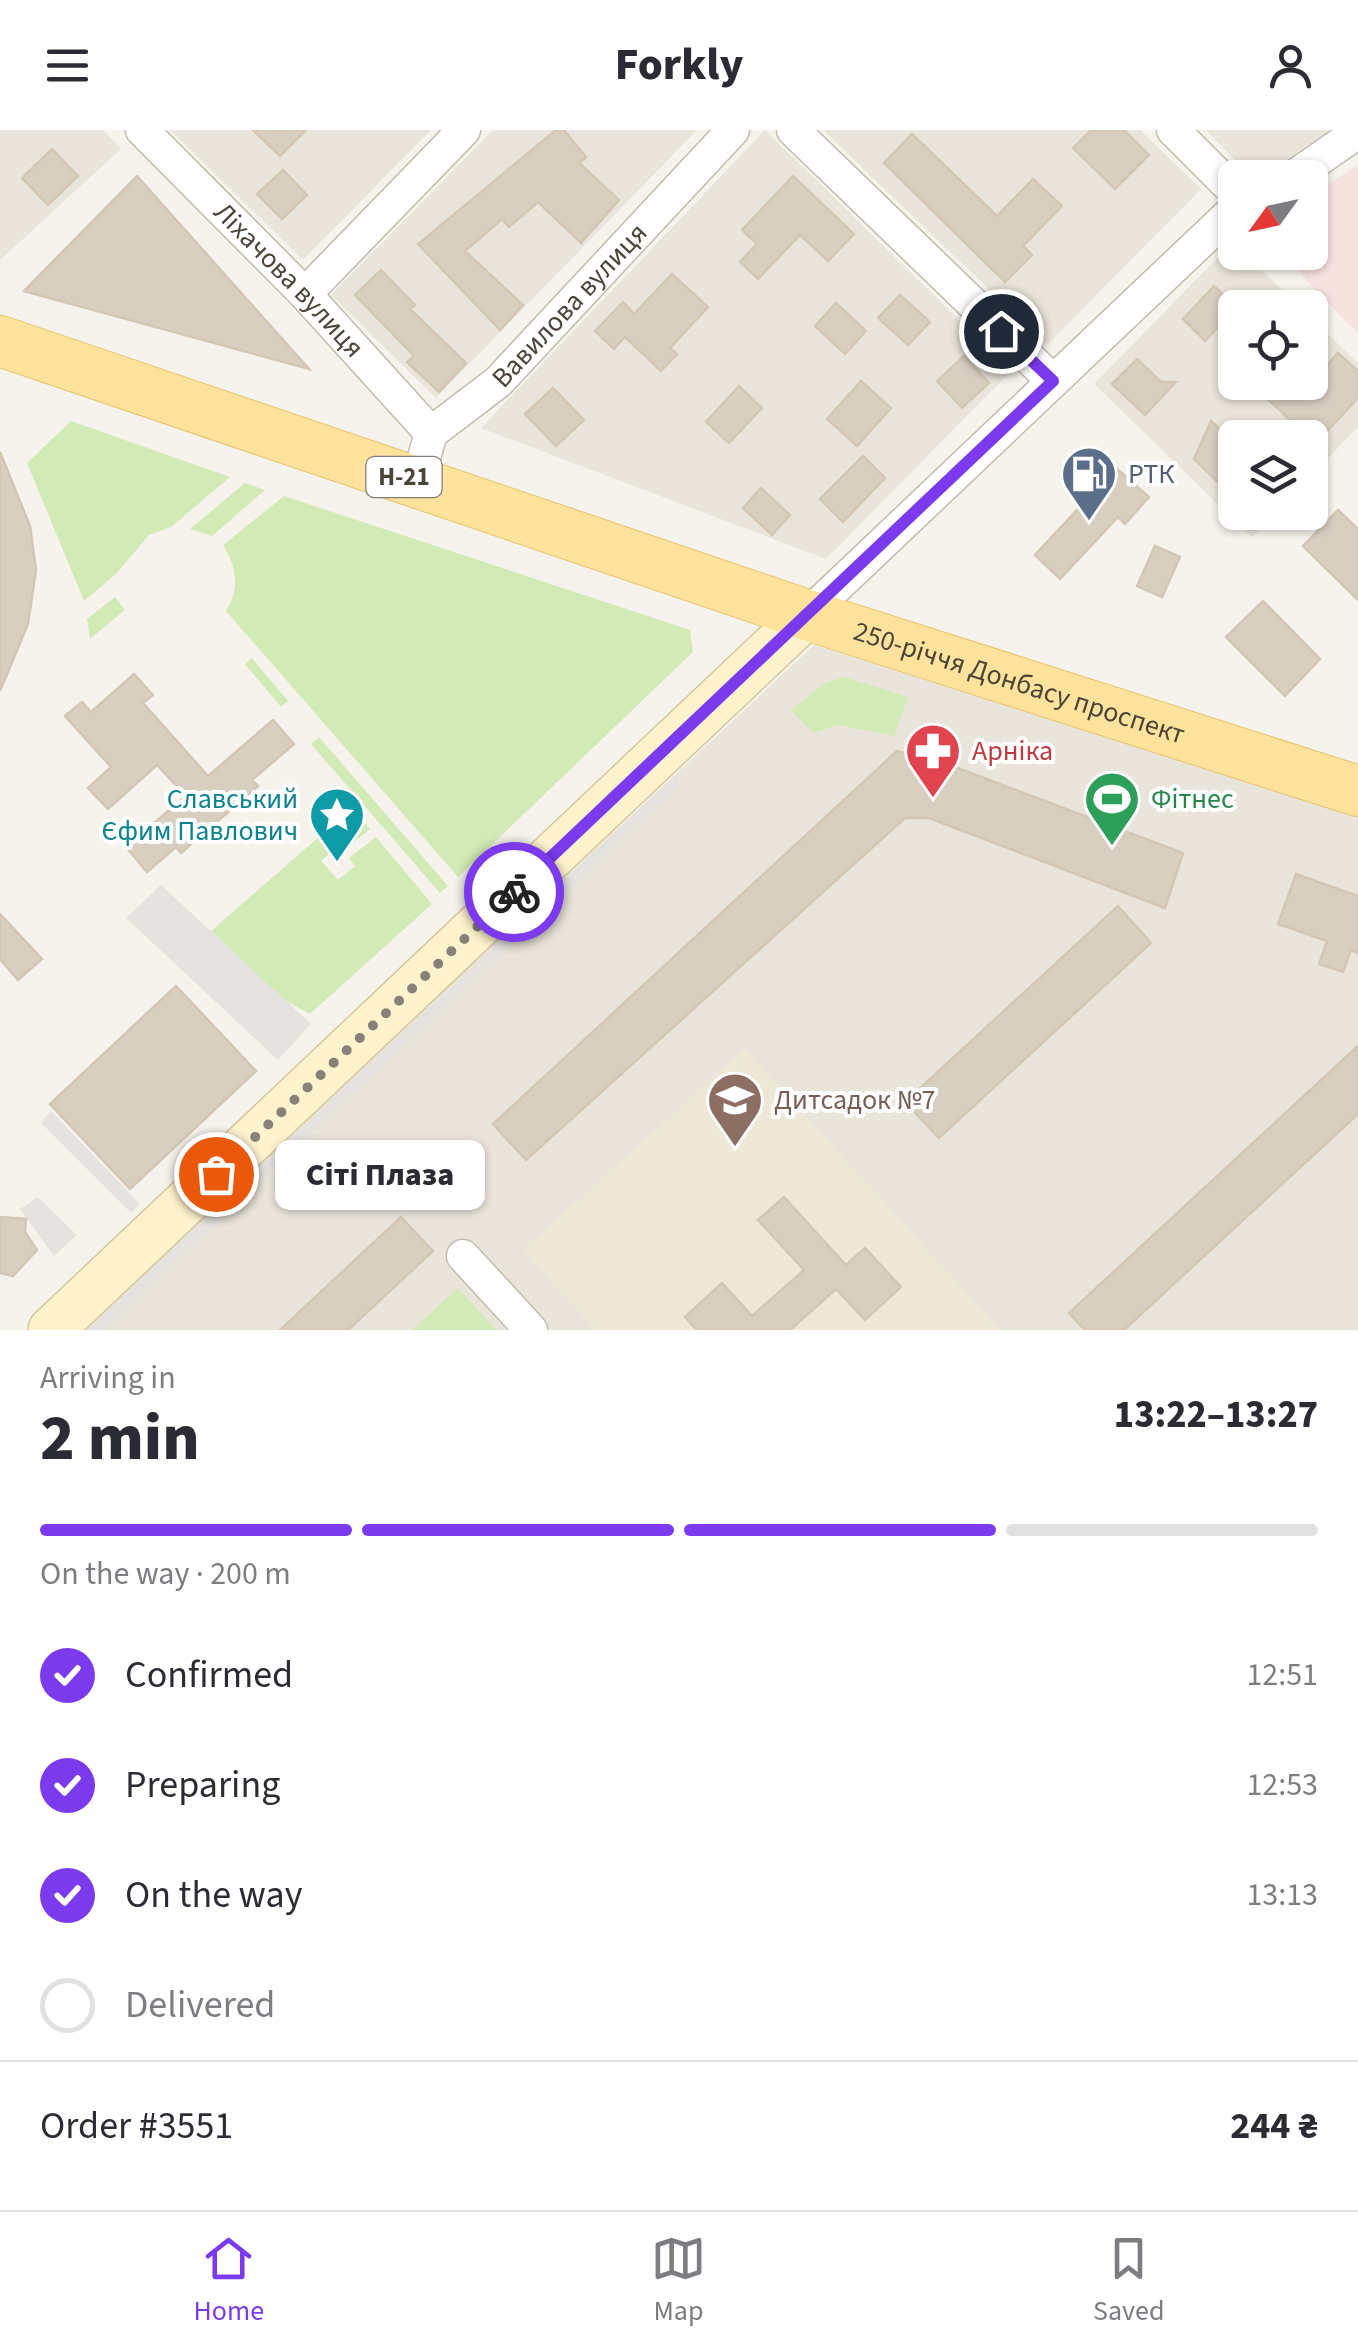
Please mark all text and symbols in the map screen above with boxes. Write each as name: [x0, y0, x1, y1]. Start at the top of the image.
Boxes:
text: Forkly: [615, 33, 743, 97]
icon: menu: [40, 38, 95, 93]
icon: person: [1263, 38, 1318, 93]
north arrow: [1218, 160, 1328, 270]
map controls: [1218, 160, 1328, 530]
street label: Ліхачова вулиця: [205, 193, 373, 367]
street label: Вавилова вулиця: [482, 214, 657, 397]
pin: [959, 289, 1044, 374]
button: locate: [1218, 290, 1328, 400]
icon: home: [974, 304, 1029, 359]
button: layers: [1218, 420, 1328, 530]
fuel station icon: РТК: [1059, 444, 1119, 523]
place label: РТК: [1128, 454, 1175, 494]
road number: Н-21: [366, 457, 442, 497]
street label: 250-річчя Донбасу проспект: [848, 611, 1190, 755]
pharmacy icon: Арніка: [903, 721, 963, 800]
place label: Арніка: [972, 731, 1053, 771]
sports icon: Фітнес: [1082, 769, 1142, 848]
place label: Славський Єфим Павлович: [101, 779, 298, 851]
place label: Фітнес: [1151, 779, 1234, 819]
place icon: Славський Єфим Павлович: [307, 785, 367, 864]
courier: [464, 842, 564, 942]
icon: bike: [487, 865, 542, 920]
school or university icon: Дитсадок №7: [705, 1070, 765, 1149]
place label: Дитсадок №7: [774, 1080, 935, 1120]
pin: [174, 1132, 259, 1217]
callout: Сіті Плаза: [276, 1139, 486, 1209]
icon: bag: [189, 1147, 244, 1202]
text: Сіті Плаза: [306, 1152, 454, 1198]
text: Arriving in: [40, 1355, 176, 1401]
text: 13:22–13:27: [1114, 1388, 1318, 1442]
text: 2 min: [40, 1392, 200, 1485]
text: On the way · 200 m: [40, 1551, 291, 1597]
icon: check: [40, 1648, 95, 1703]
text: Confirmed: [125, 1648, 293, 1702]
text: 12:51: [1246, 1652, 1318, 1698]
icon: check: [40, 1758, 95, 1813]
text: Preparing: [125, 1758, 280, 1812]
text: 12:53: [1246, 1762, 1318, 1808]
icon: check: [40, 1868, 95, 1923]
text: On the way: [125, 1868, 302, 1922]
text: 13:13: [1246, 1872, 1318, 1918]
text: Delivered: [125, 1978, 275, 2032]
text: Order #3551: [40, 2099, 233, 2153]
text: 244 ₴: [1230, 2099, 1318, 2153]
tab: Home: [193, 2231, 264, 2331]
tab: Map: [651, 2231, 706, 2331]
tab: Saved: [1093, 2231, 1164, 2331]

